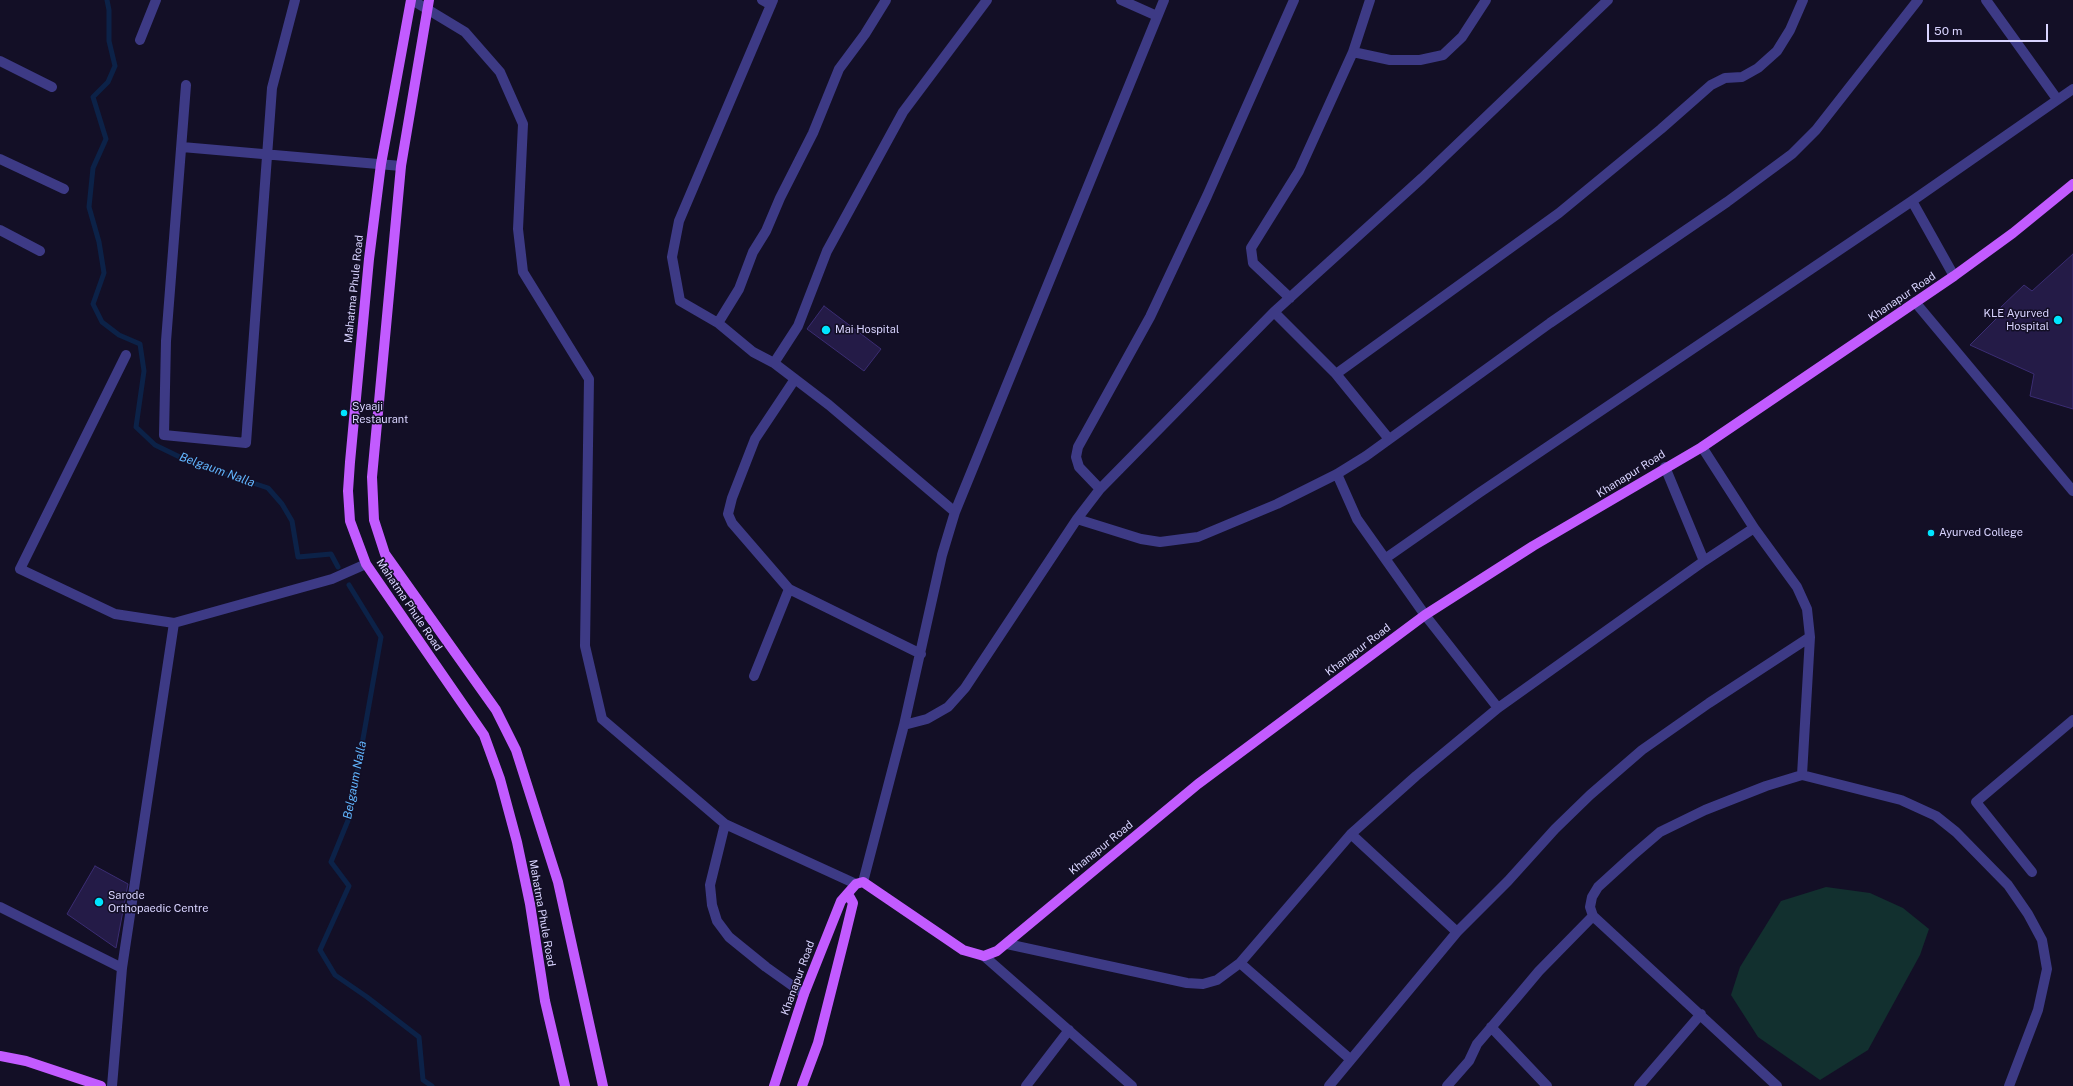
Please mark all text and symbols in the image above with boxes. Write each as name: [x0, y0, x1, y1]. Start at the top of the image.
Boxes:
scale bar: [1929, 16, 2050, 42]
text: 50 m: [1934, 24, 1962, 38]
street label: Mahatma Phule Road: [342, 234, 366, 344]
street label: Khanapur Road: [1866, 270, 1938, 324]
place label: KLE Ayurved Hospital: [1983, 307, 2049, 333]
marker: KLE Ayurved Hospital: [2052, 314, 2064, 326]
place label: Mai Hospital: [835, 323, 899, 337]
marker: Mai Hospital: [820, 324, 832, 336]
place label: Syaaji Restaurant: [352, 400, 408, 426]
marker: Syaaji Restaurant: [339, 408, 349, 418]
street label: Khanapur Road: [1594, 448, 1668, 500]
water label: Belgaum Nalla: [177, 450, 257, 490]
place label: Ayurved College: [1939, 526, 2023, 540]
marker: Ayurved College: [1926, 528, 1936, 538]
street label: Mahatma Phule Road: [373, 556, 445, 654]
street label: Khanapur Road: [1323, 621, 1393, 679]
water label: Belgaum Nalla: [340, 740, 370, 820]
street label: Khanapur Road: [1066, 818, 1136, 878]
street label: Mahatma Phule Road: [526, 859, 558, 967]
place label: Sarode Orthopaedic Centre: [108, 889, 208, 915]
marker: Sarode Orthopaedic Centre: [93, 896, 105, 908]
street label: Khanapur Road: [778, 939, 818, 1017]

